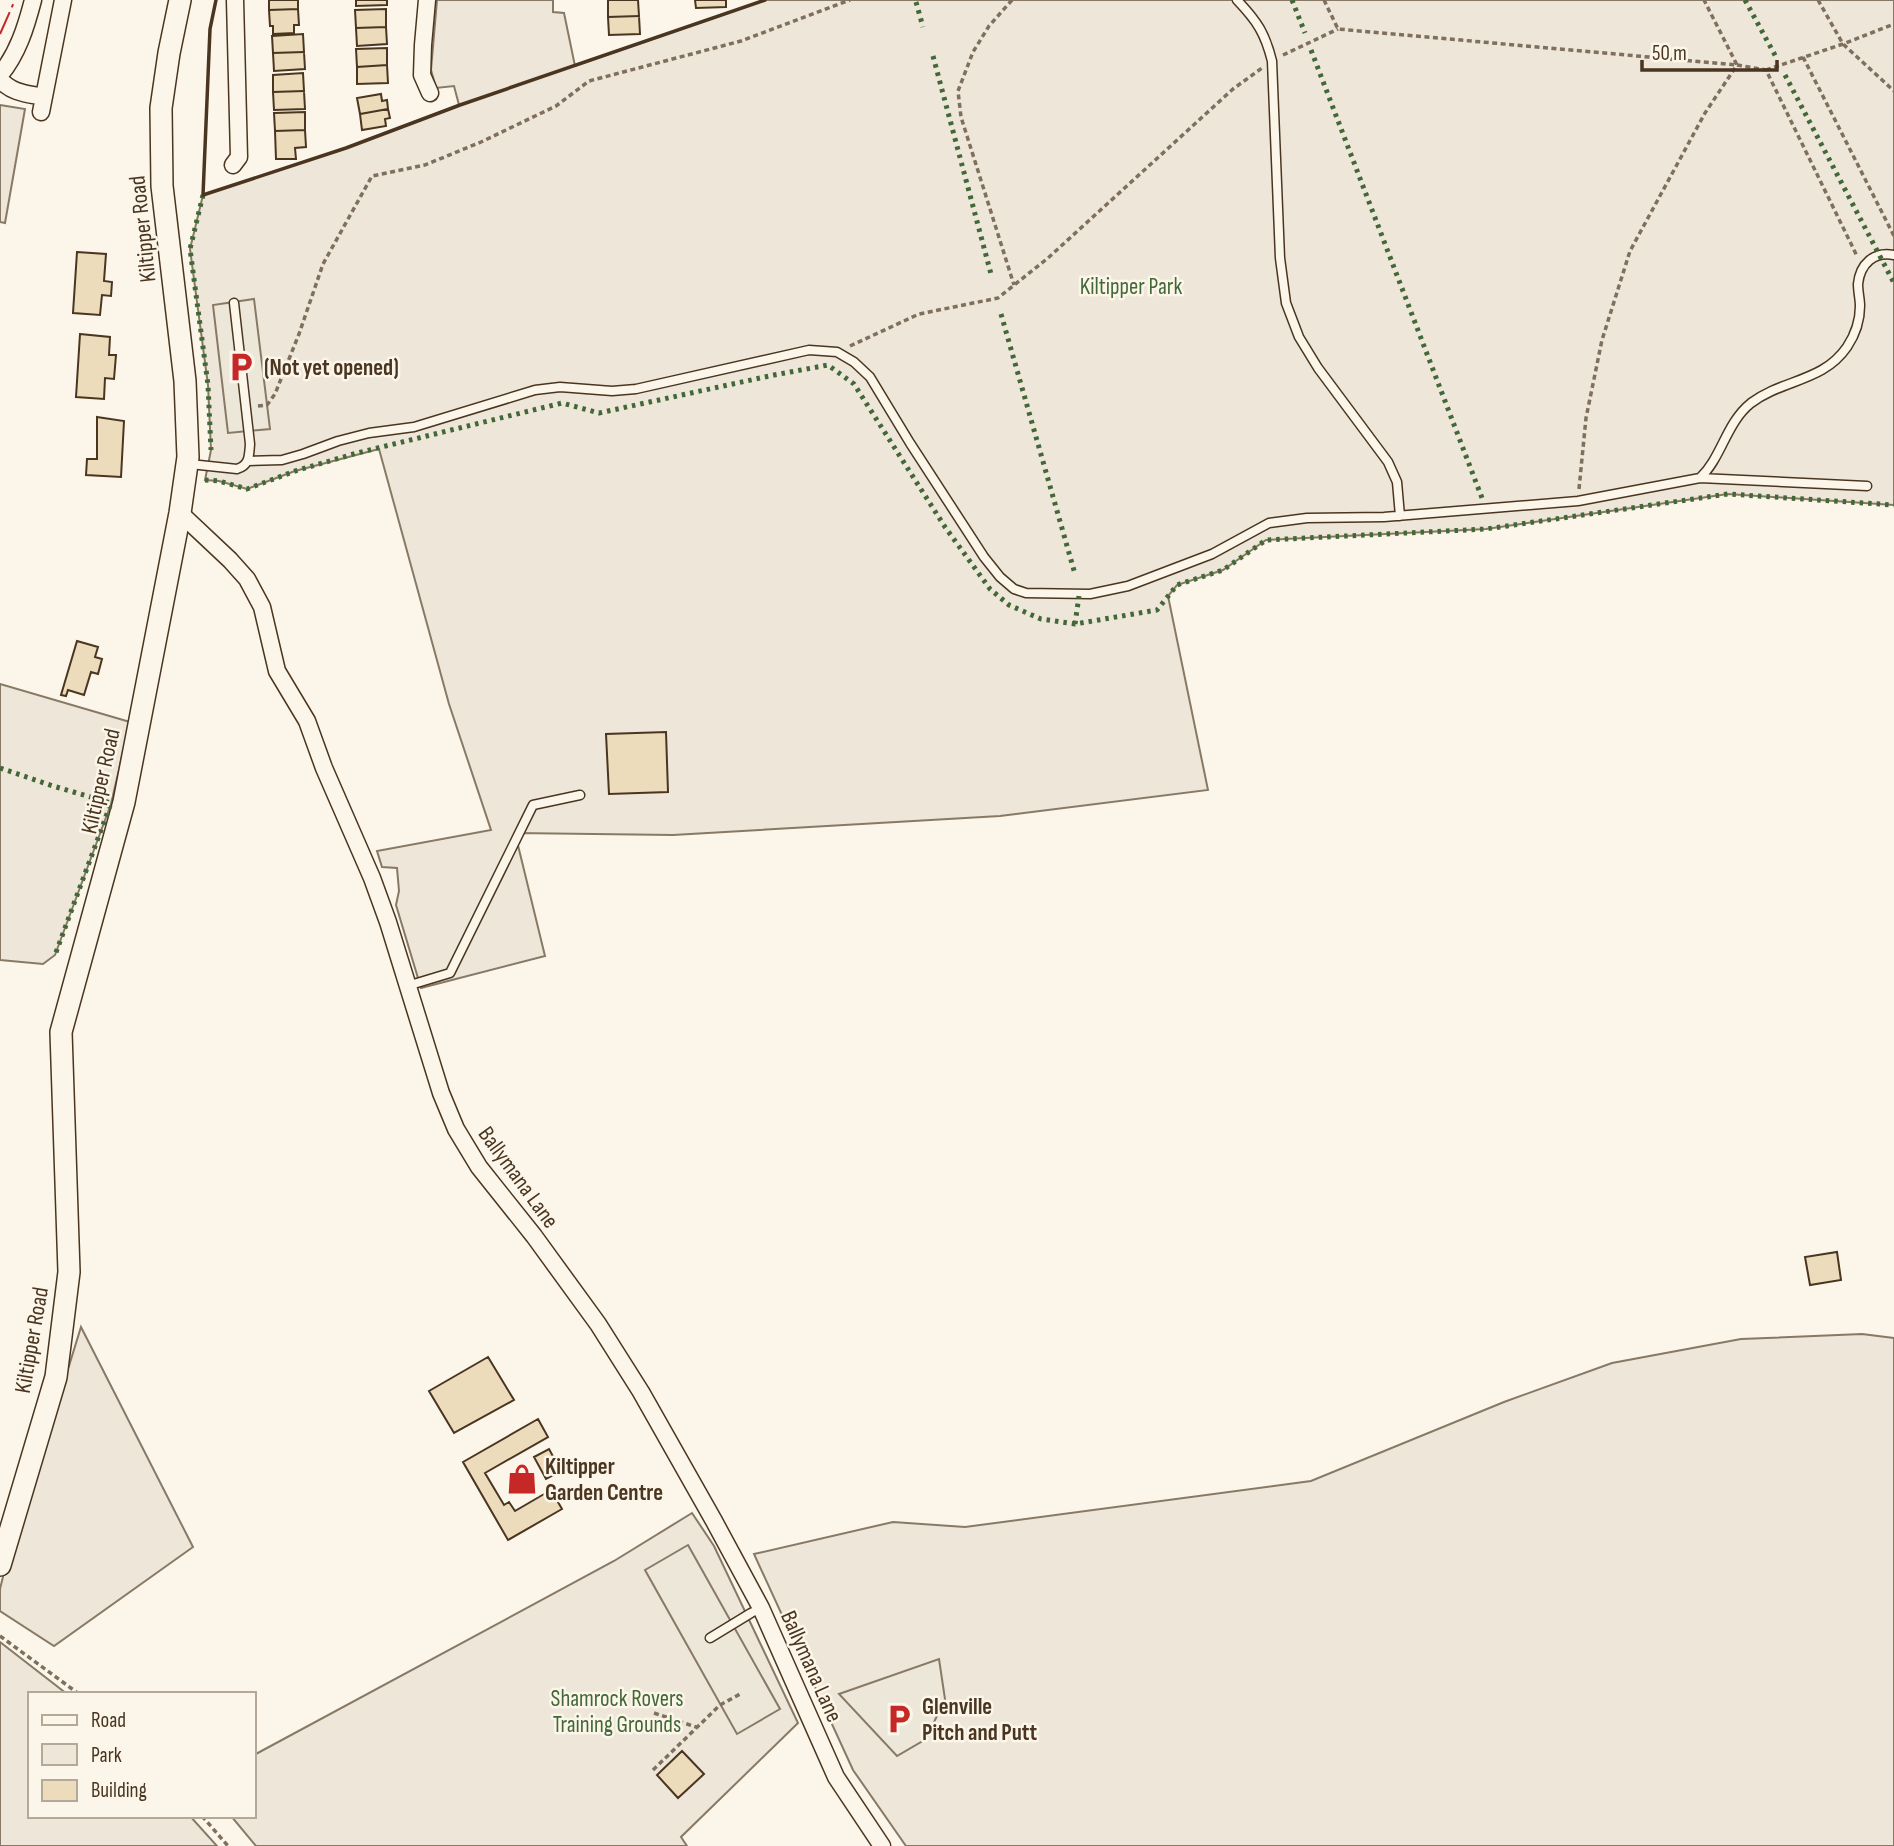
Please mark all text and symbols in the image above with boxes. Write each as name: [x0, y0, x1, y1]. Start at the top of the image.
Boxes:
scale bar: [1642, 28, 1777, 72]
text: 50 m: [1652, 41, 1687, 66]
street label: Kiltipper Road: [123, 174, 163, 284]
park label: Kiltipper Park: [1080, 273, 1182, 301]
parking icon: (Not yet opened): [224, 350, 258, 384]
place label: (Not yet opened): [264, 354, 399, 382]
street label: Kiltipper Road: [75, 726, 127, 837]
street label: Ballymana Lane: [472, 1121, 564, 1234]
street label: Kiltipper Road: [9, 1285, 55, 1395]
place label: Kiltipper Garden Centre: [545, 1453, 663, 1507]
shop icon: Kiltipper Garden Centre: [505, 1462, 539, 1496]
street label: Ballymana Lane: [774, 1606, 848, 1726]
park label: Shamrock Rovers Training Grounds: [551, 1685, 683, 1739]
legend: [28, 1692, 256, 1818]
place label: Glenville Pitch and Putt: [922, 1693, 1037, 1747]
parking icon: Glenville Pitch and Putt: [882, 1702, 916, 1736]
text: Road: [91, 1708, 126, 1733]
text: Park: [91, 1743, 122, 1768]
text: Building: [91, 1778, 147, 1803]

